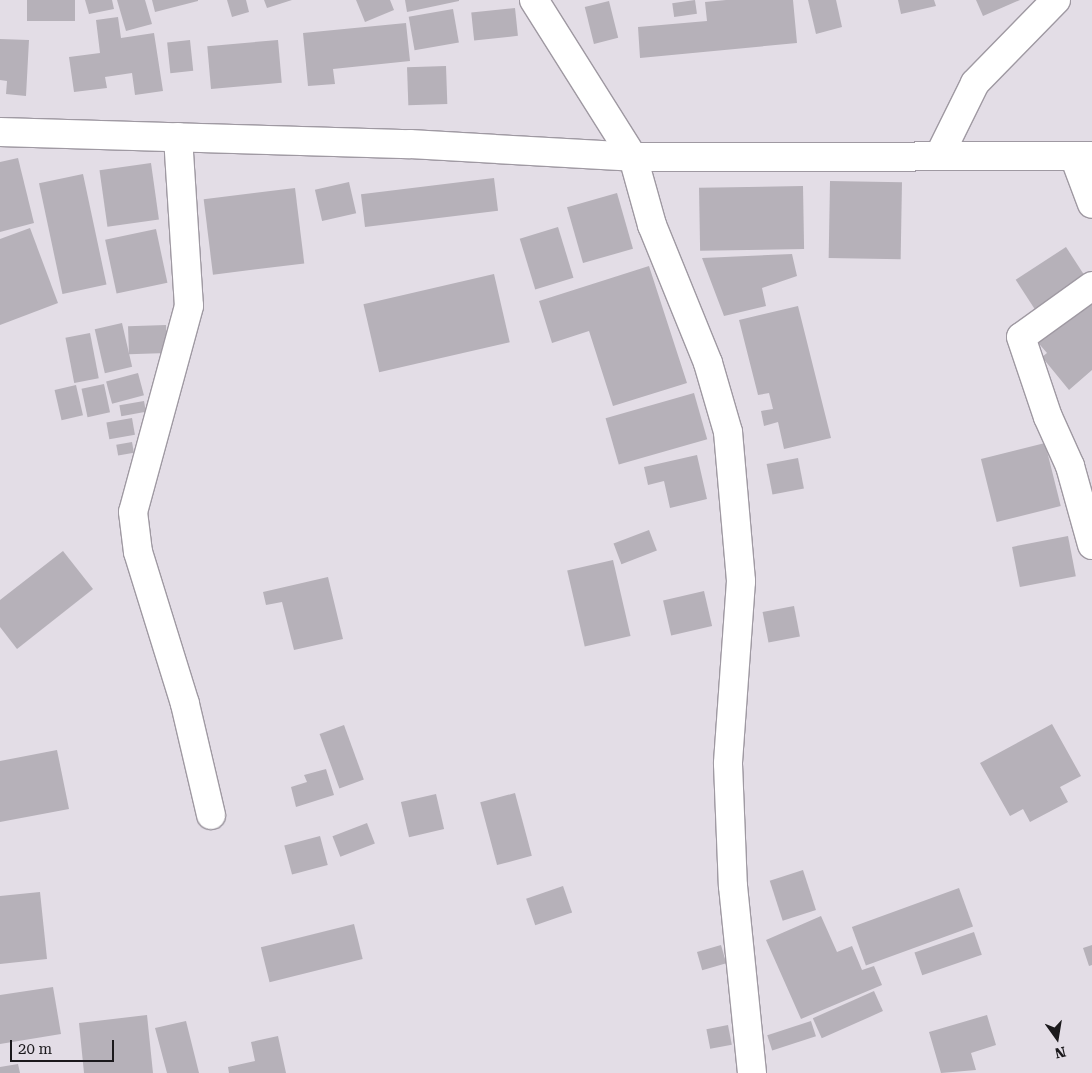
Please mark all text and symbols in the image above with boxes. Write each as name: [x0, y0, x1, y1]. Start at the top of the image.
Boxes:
north arrow: [1032, 1013, 1082, 1063]
scale bar: [12, 1030, 116, 1062]
text: 20 m: [18, 1040, 52, 1058]
text: N: [1053, 1044, 1067, 1062]

